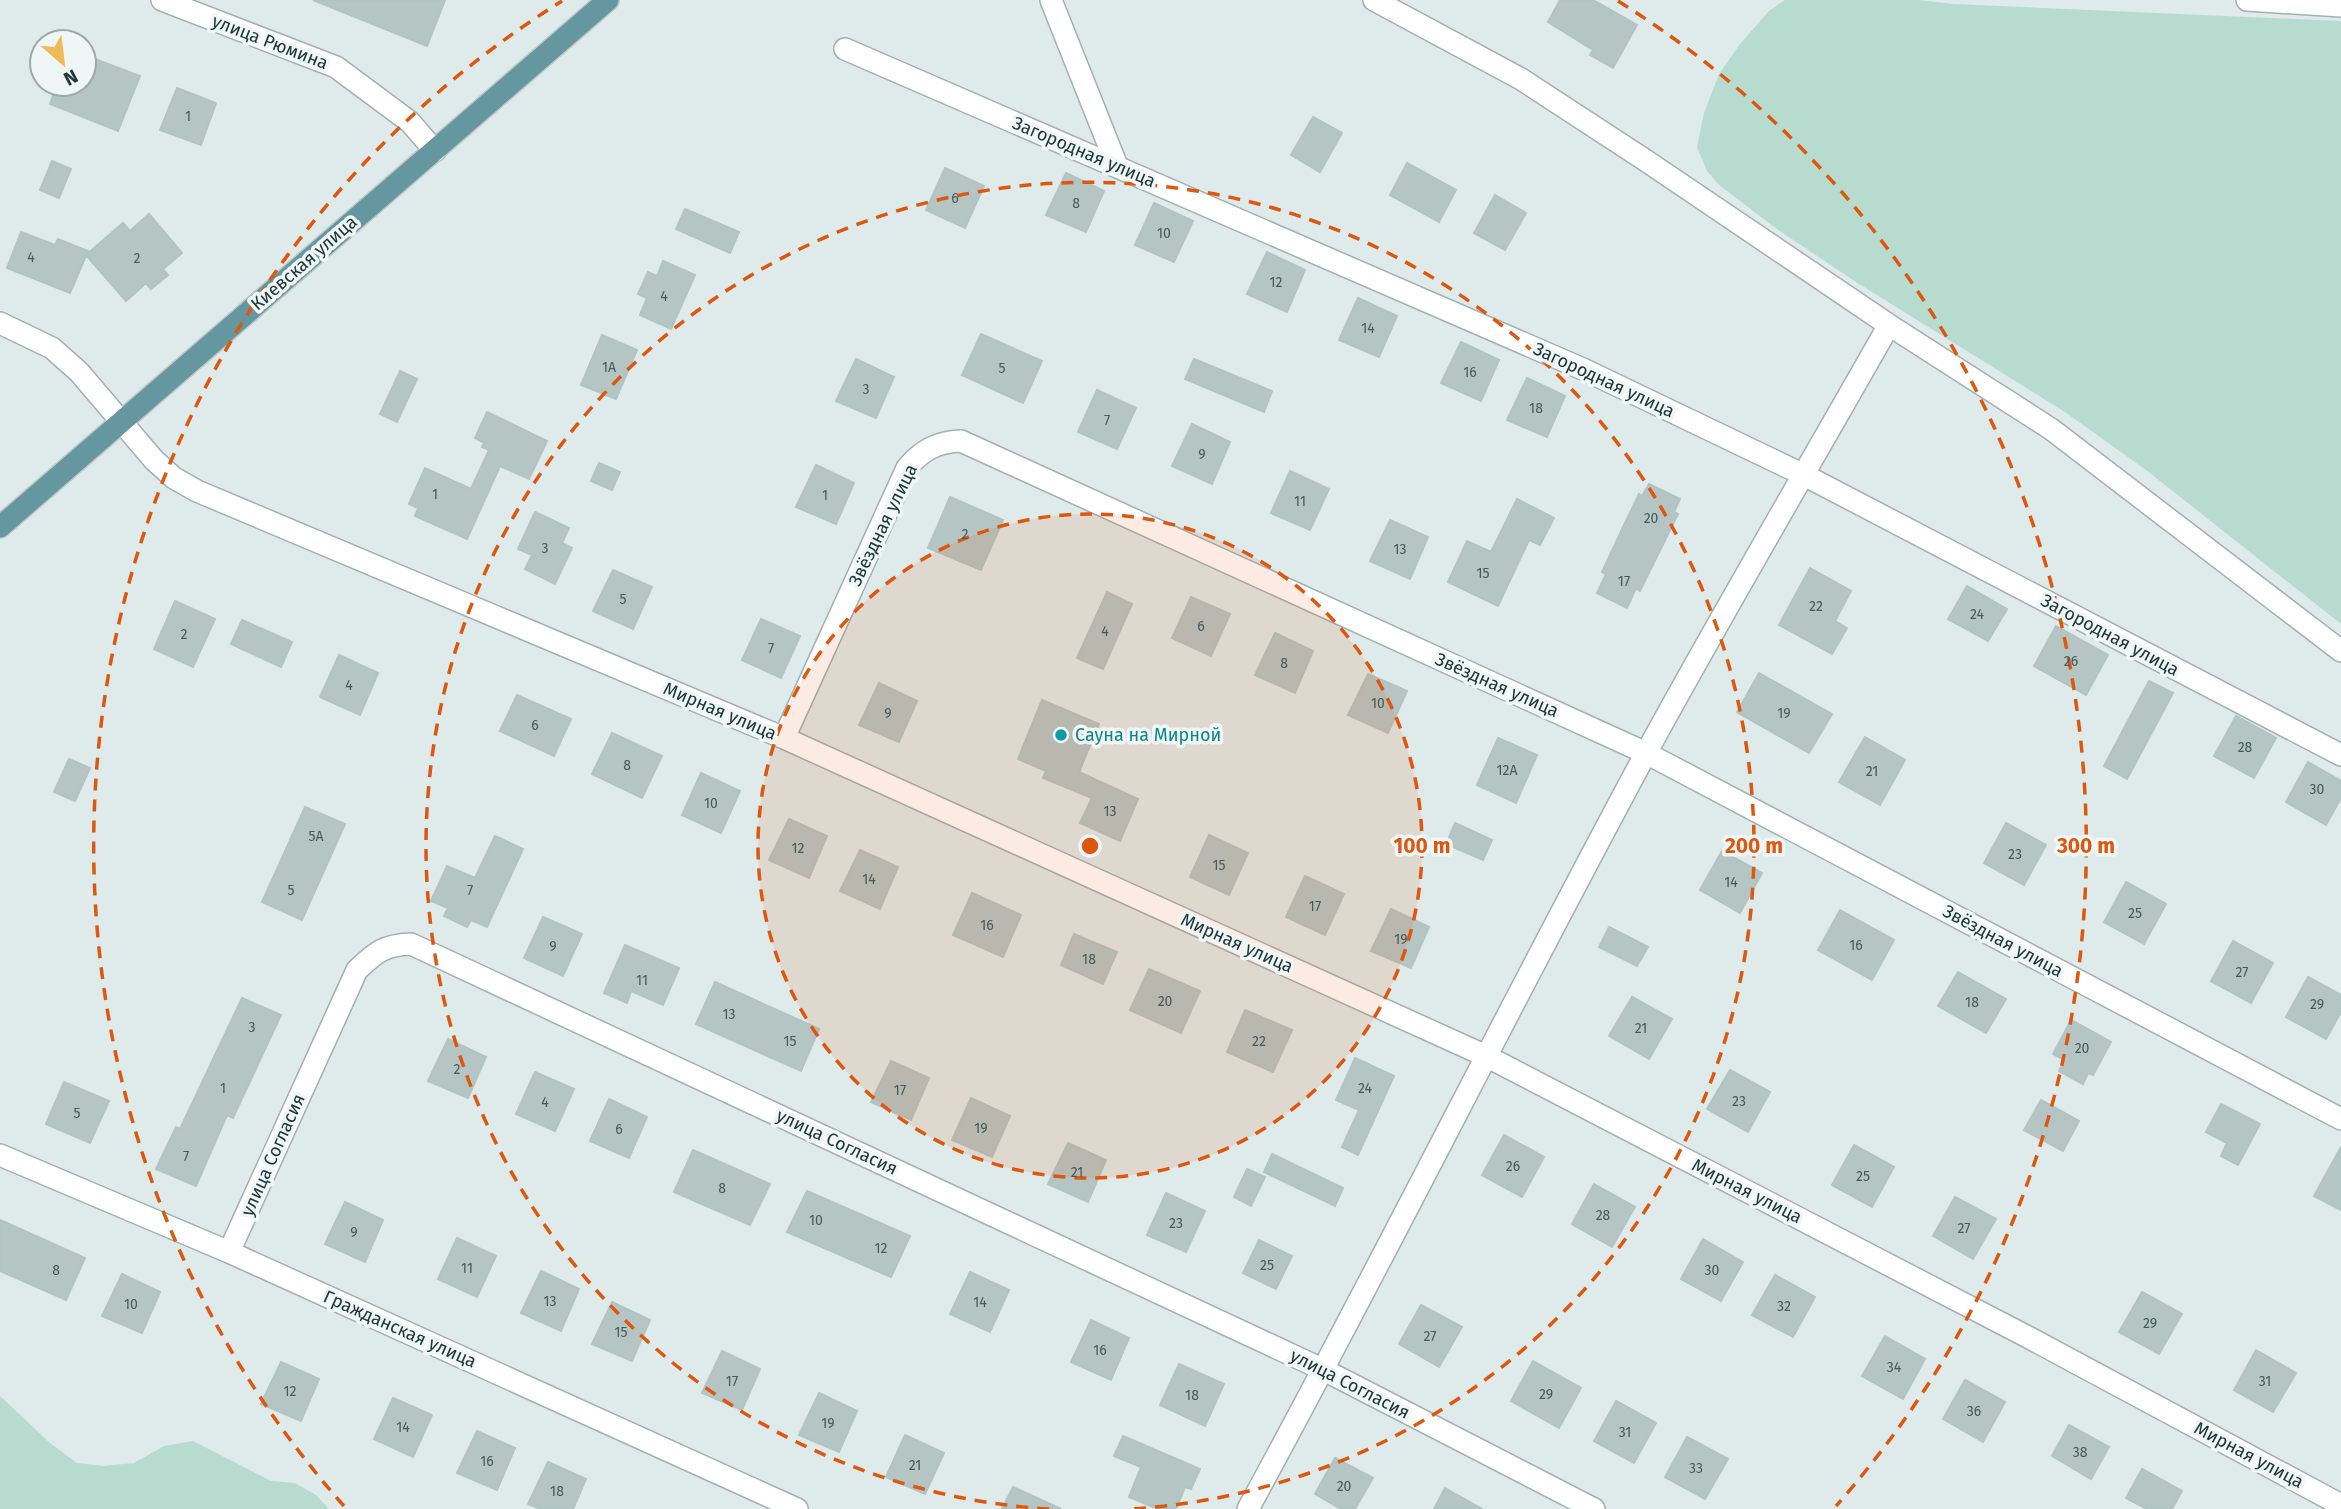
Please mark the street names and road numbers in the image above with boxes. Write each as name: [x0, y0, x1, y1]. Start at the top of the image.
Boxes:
street label: улица Рюмина: [209, 10, 331, 74]
street label: Загородная улица: [1009, 112, 1159, 192]
street label: Киевская улица: [246, 211, 362, 315]
street label: Загородная улица: [1530, 338, 1678, 422]
street label: Звёздная улица: [844, 460, 922, 590]
street label: Загородная улица: [2037, 589, 2183, 681]
street label: Звёздная улица: [1432, 648, 1562, 722]
street label: Мирная улица: [660, 677, 780, 745]
street label: Звёздная улица: [1939, 900, 2067, 982]
street label: Мирная улица: [1177, 908, 1297, 978]
street label: улица Согласия: [236, 1090, 310, 1220]
street label: улица Согласия: [773, 1104, 901, 1180]
street label: Мирная улица: [1688, 1154, 1806, 1228]
street label: Гражданская улица: [320, 1285, 480, 1373]
street label: улица Согласия: [1286, 1344, 1414, 1424]
street label: Мирная улица: [2191, 1417, 2307, 1493]

